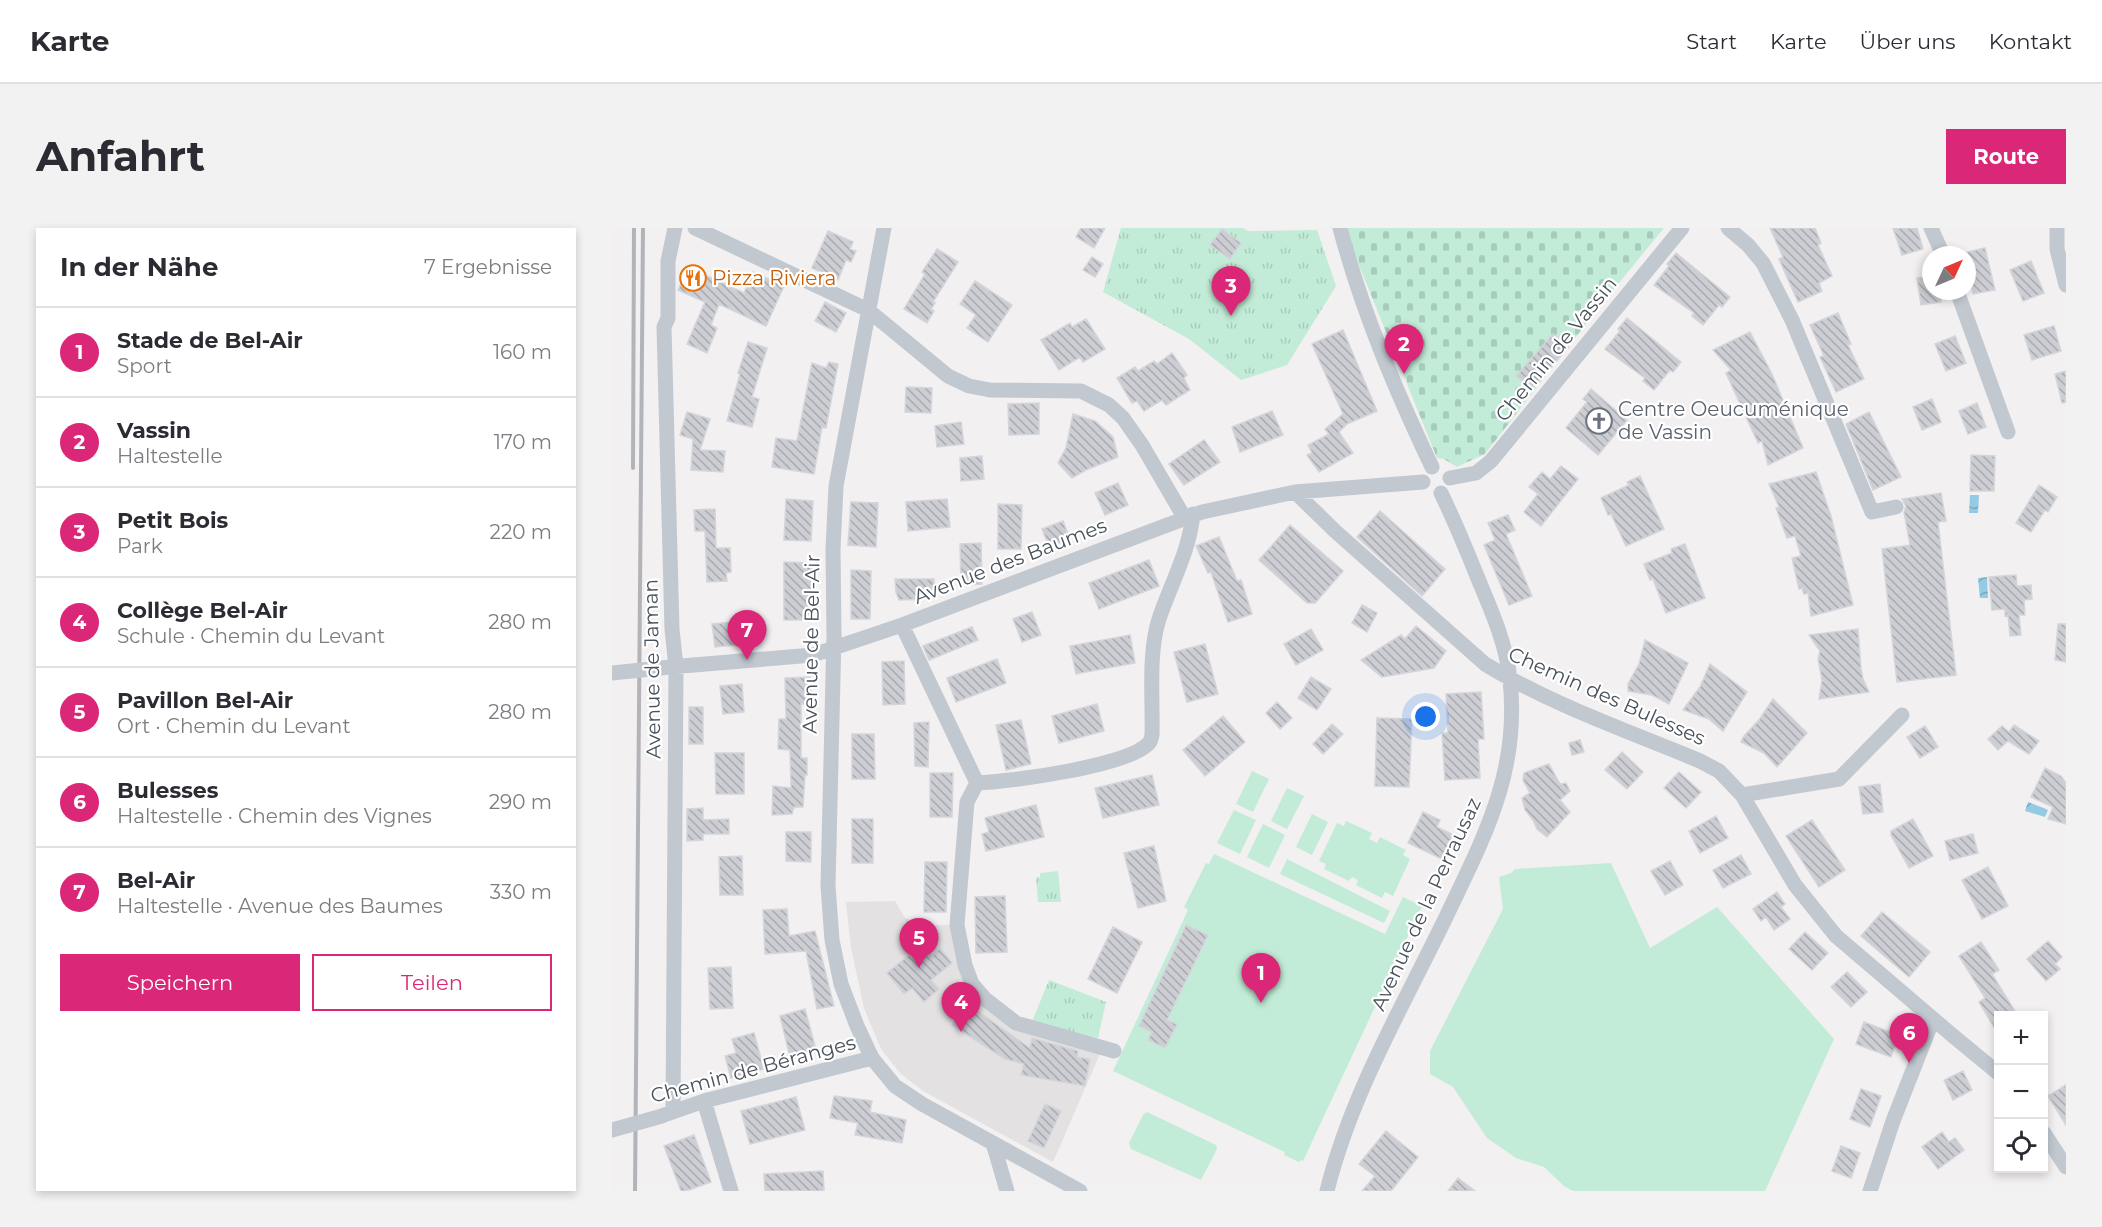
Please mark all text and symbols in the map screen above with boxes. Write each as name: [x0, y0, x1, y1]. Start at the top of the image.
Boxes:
text: Karte: [30, 24, 110, 58]
text: Start: [1686, 29, 1737, 54]
text: Karte: [1770, 29, 1827, 54]
text: Über uns: [1860, 29, 1956, 54]
text: Kontakt: [1989, 29, 2072, 54]
button: Route: [1946, 129, 2066, 184]
text: Anfahrt: [36, 130, 205, 182]
north arrow: [1922, 246, 1976, 300]
text: In der Nähe: [60, 251, 218, 283]
text: 7 Ergebnisse: [424, 255, 552, 279]
restaurant icon: Pizza Riviera: [678, 263, 708, 293]
place label: Pizza Riviera: [712, 266, 836, 290]
pin: 3: [1212, 266, 1250, 316]
street label: Chemin de Vassin: [1490, 272, 1622, 426]
pin: 2: [1384, 324, 1424, 374]
text: Stade de Bel-Air: [117, 327, 303, 354]
text: 1: [76, 340, 83, 364]
text: 160 m: [493, 340, 552, 364]
text: Sport: [117, 354, 172, 378]
place label: Centre Oeucuménique de Vassin: [1618, 397, 1849, 444]
church icon: Centre Oeucuménique de Vassin: [1584, 406, 1614, 436]
text: Vassin: [117, 417, 191, 444]
text: 2: [74, 430, 85, 454]
text: 170 m: [494, 430, 552, 454]
text: Haltestelle: [117, 444, 223, 468]
text: Petit Bois: [117, 507, 228, 534]
street label: Avenue des Baumes: [910, 513, 1110, 609]
text: 3: [74, 520, 85, 544]
text: 220 m: [490, 520, 552, 544]
text: Park: [117, 534, 163, 558]
street label: Avenue de Bel-Air: [797, 554, 825, 734]
street label: Avenue de Jaman: [638, 579, 666, 759]
text: Collège Bel-Air: [117, 597, 288, 624]
text: 4: [73, 610, 86, 634]
text: 280 m: [488, 610, 552, 634]
pin: 7: [728, 610, 766, 660]
text: Schule · Chemin du Levant: [117, 624, 385, 648]
street label: Chemin des Bulesses: [1505, 642, 1709, 750]
text: Pavillon Bel-Air: [117, 687, 293, 714]
text: 5: [74, 700, 85, 724]
text: 280 m: [488, 700, 552, 724]
your location: [1411, 702, 1440, 731]
text: Ort · Chemin du Levant: [117, 714, 351, 738]
text: Bulesses: [117, 777, 218, 804]
text: 6: [73, 790, 86, 814]
text: 290 m: [489, 790, 552, 814]
street label: Avenue de la Perrausaz: [1366, 794, 1486, 1014]
text: Haltestelle · Chemin des Vignes: [117, 804, 432, 828]
text: Bel-Air: [117, 867, 195, 894]
text: 7: [73, 880, 86, 904]
text: 330 m: [490, 880, 552, 904]
text: Haltestelle · Avenue des Baumes: [117, 894, 443, 918]
pin: 5: [900, 918, 938, 968]
button: Speichern: [60, 954, 300, 1011]
button: Teilen: [312, 954, 552, 1011]
pin: 1: [1242, 954, 1280, 1003]
pin: 4: [942, 982, 980, 1032]
map controls: [1994, 1011, 2048, 1173]
button: +: [1994, 1011, 2048, 1065]
pin: 6: [1890, 1014, 1928, 1063]
street label: Chemin de Béranges: [648, 1030, 858, 1108]
button: −: [1994, 1065, 2048, 1119]
button: locate: [1994, 1119, 2048, 1173]

